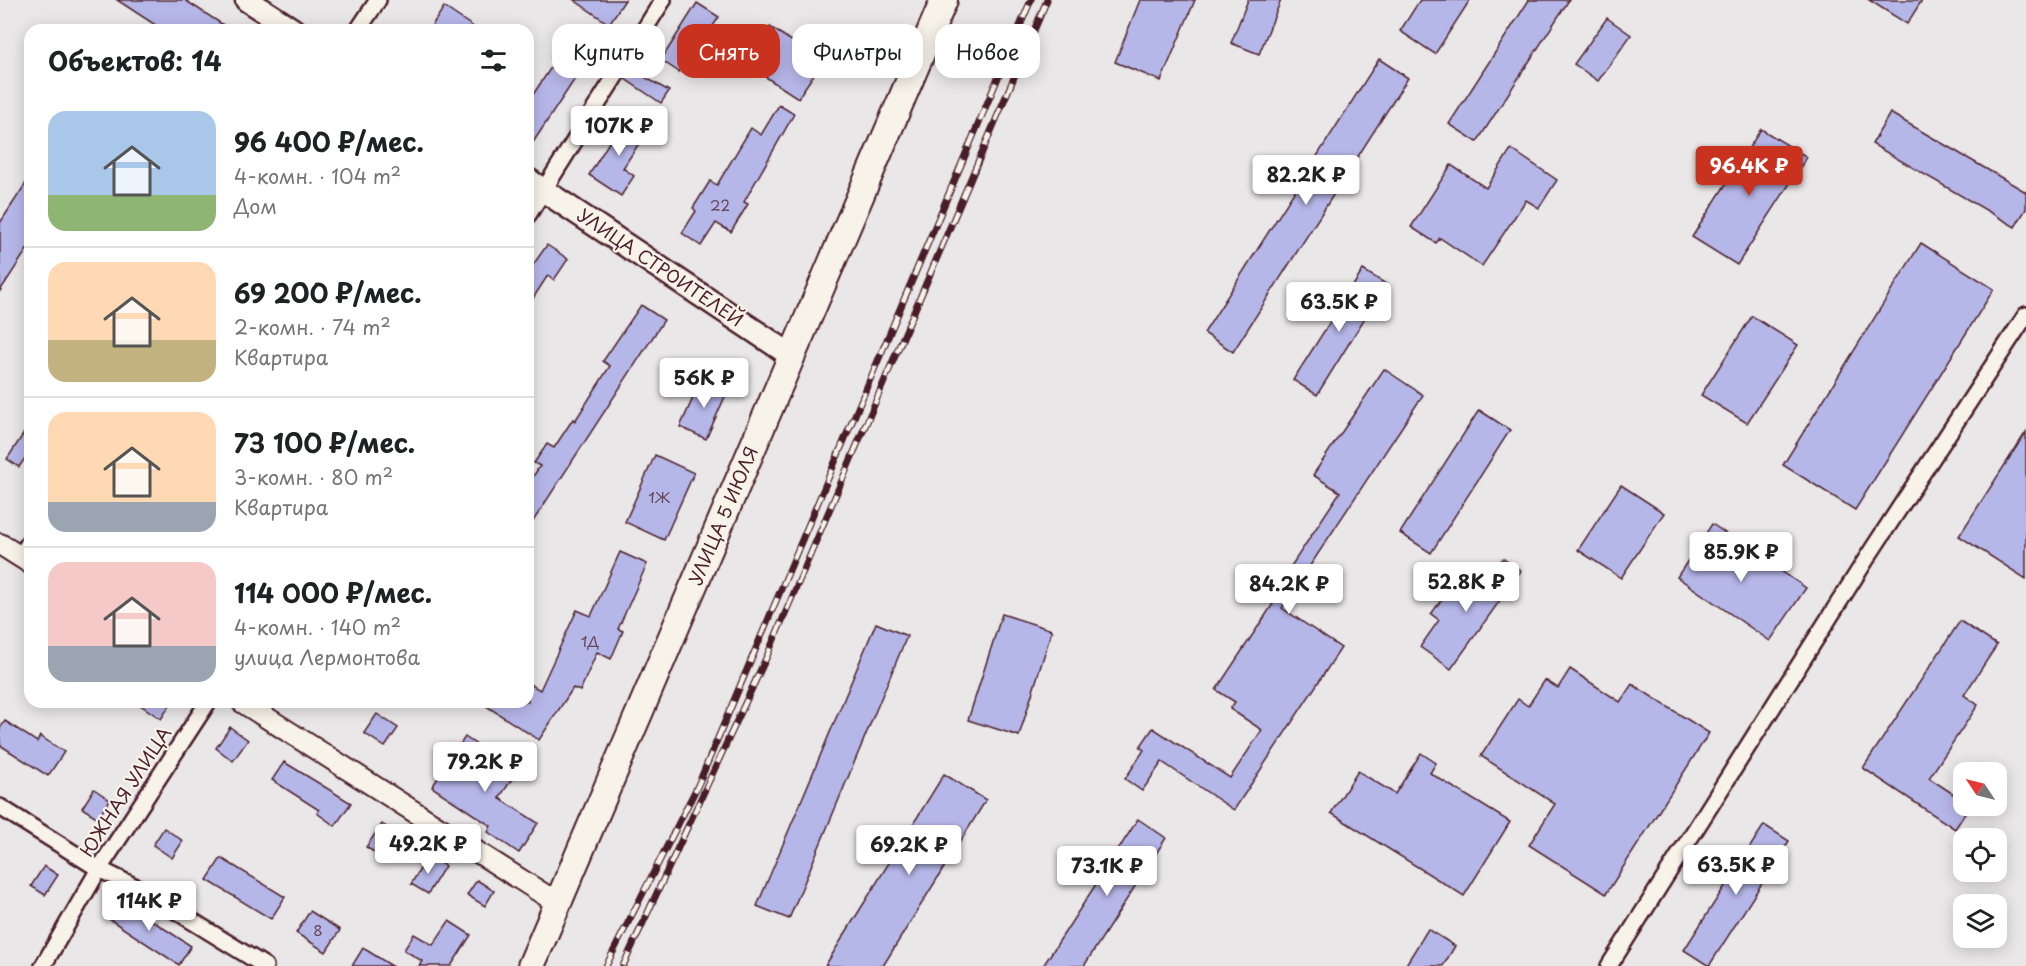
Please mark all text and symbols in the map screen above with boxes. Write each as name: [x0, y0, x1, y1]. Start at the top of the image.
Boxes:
chip: Купить: [552, 24, 665, 78]
chip: Снять: [677, 24, 780, 78]
chip: Фильтры: [792, 24, 923, 78]
chip: Новое: [935, 24, 1040, 78]
text: Объектов: 14: [48, 41, 222, 80]
icon: filters: [477, 44, 510, 77]
pin: 107K ₽: [570, 106, 668, 157]
text: 107K ₽: [585, 110, 653, 140]
text: 96 400 ₽/мес.: [234, 122, 424, 161]
icon: home: [96, 135, 168, 207]
pin: 96.4K ₽: [1694, 146, 1804, 197]
text: 96.4K ₽: [1710, 150, 1788, 180]
pin: 82.2K ₽: [1251, 155, 1361, 206]
text: 82.2K ₽: [1266, 159, 1346, 189]
text: 4-комн. · 104 m²: [234, 161, 401, 191]
text: Дом: [234, 191, 277, 221]
house number: 22: [710, 193, 730, 216]
street label: УЛИЦА СТРОИТЕЛЕЙ: [572, 201, 749, 332]
text: 69 200 ₽/мес.: [234, 273, 422, 312]
pin: 63.5K ₽: [1284, 282, 1394, 333]
icon: home: [96, 286, 168, 358]
text: 63.5K ₽: [1300, 286, 1378, 316]
text: 2-комн. · 74 m²: [234, 312, 391, 342]
text: Квартира: [234, 342, 328, 372]
pin: 56K ₽: [662, 358, 746, 409]
text: 56K ₽: [674, 362, 734, 392]
text: 73 100 ₽/мес.: [234, 423, 415, 462]
icon: home: [96, 436, 168, 508]
street label: УЛИЦА 5 ИЮЛЯ: [681, 442, 764, 589]
text: 3-комн. · 80 m²: [234, 462, 393, 492]
house number: 1Ж: [648, 485, 670, 508]
text: Квартира: [234, 492, 328, 522]
pin: 85.9K ₽: [1686, 532, 1796, 583]
text: 85.9K ₽: [1703, 536, 1779, 566]
pin: 52.8K ₽: [1411, 562, 1521, 613]
pin: 84.2K ₽: [1234, 564, 1344, 615]
text: 52.8K ₽: [1427, 566, 1505, 596]
text: 84.2K ₽: [1249, 568, 1329, 598]
text: 114 000 ₽/мес.: [234, 573, 432, 612]
icon: home: [96, 586, 168, 658]
text: 4-комн. · 140 m²: [234, 612, 401, 642]
house number: 1Д: [581, 629, 599, 652]
text: улица Лермонтова: [234, 642, 420, 672]
street label: ЮЖНАЯ УЛИЦА: [73, 721, 177, 861]
pin: 79.2K ₽: [430, 742, 540, 793]
text: 79.2K ₽: [447, 746, 523, 776]
north arrow: [1953, 762, 2007, 816]
map controls: [1953, 762, 2007, 948]
pin: 49.2K ₽: [373, 824, 483, 875]
pin: 69.2K ₽: [854, 825, 964, 876]
text: 49.2K ₽: [389, 828, 467, 858]
button: locate: [1953, 828, 2007, 882]
text: 69.2K ₽: [870, 829, 948, 859]
pin: 63.5K ₽: [1681, 845, 1791, 896]
pin: 73.1K ₽: [1052, 846, 1162, 897]
text: 63.5K ₽: [1697, 849, 1775, 879]
text: 73.1K ₽: [1071, 850, 1143, 880]
pin: 114K ₽: [100, 881, 198, 932]
text: 114K ₽: [116, 885, 182, 915]
button: layers: [1953, 894, 2007, 948]
house number: 8: [313, 918, 323, 941]

